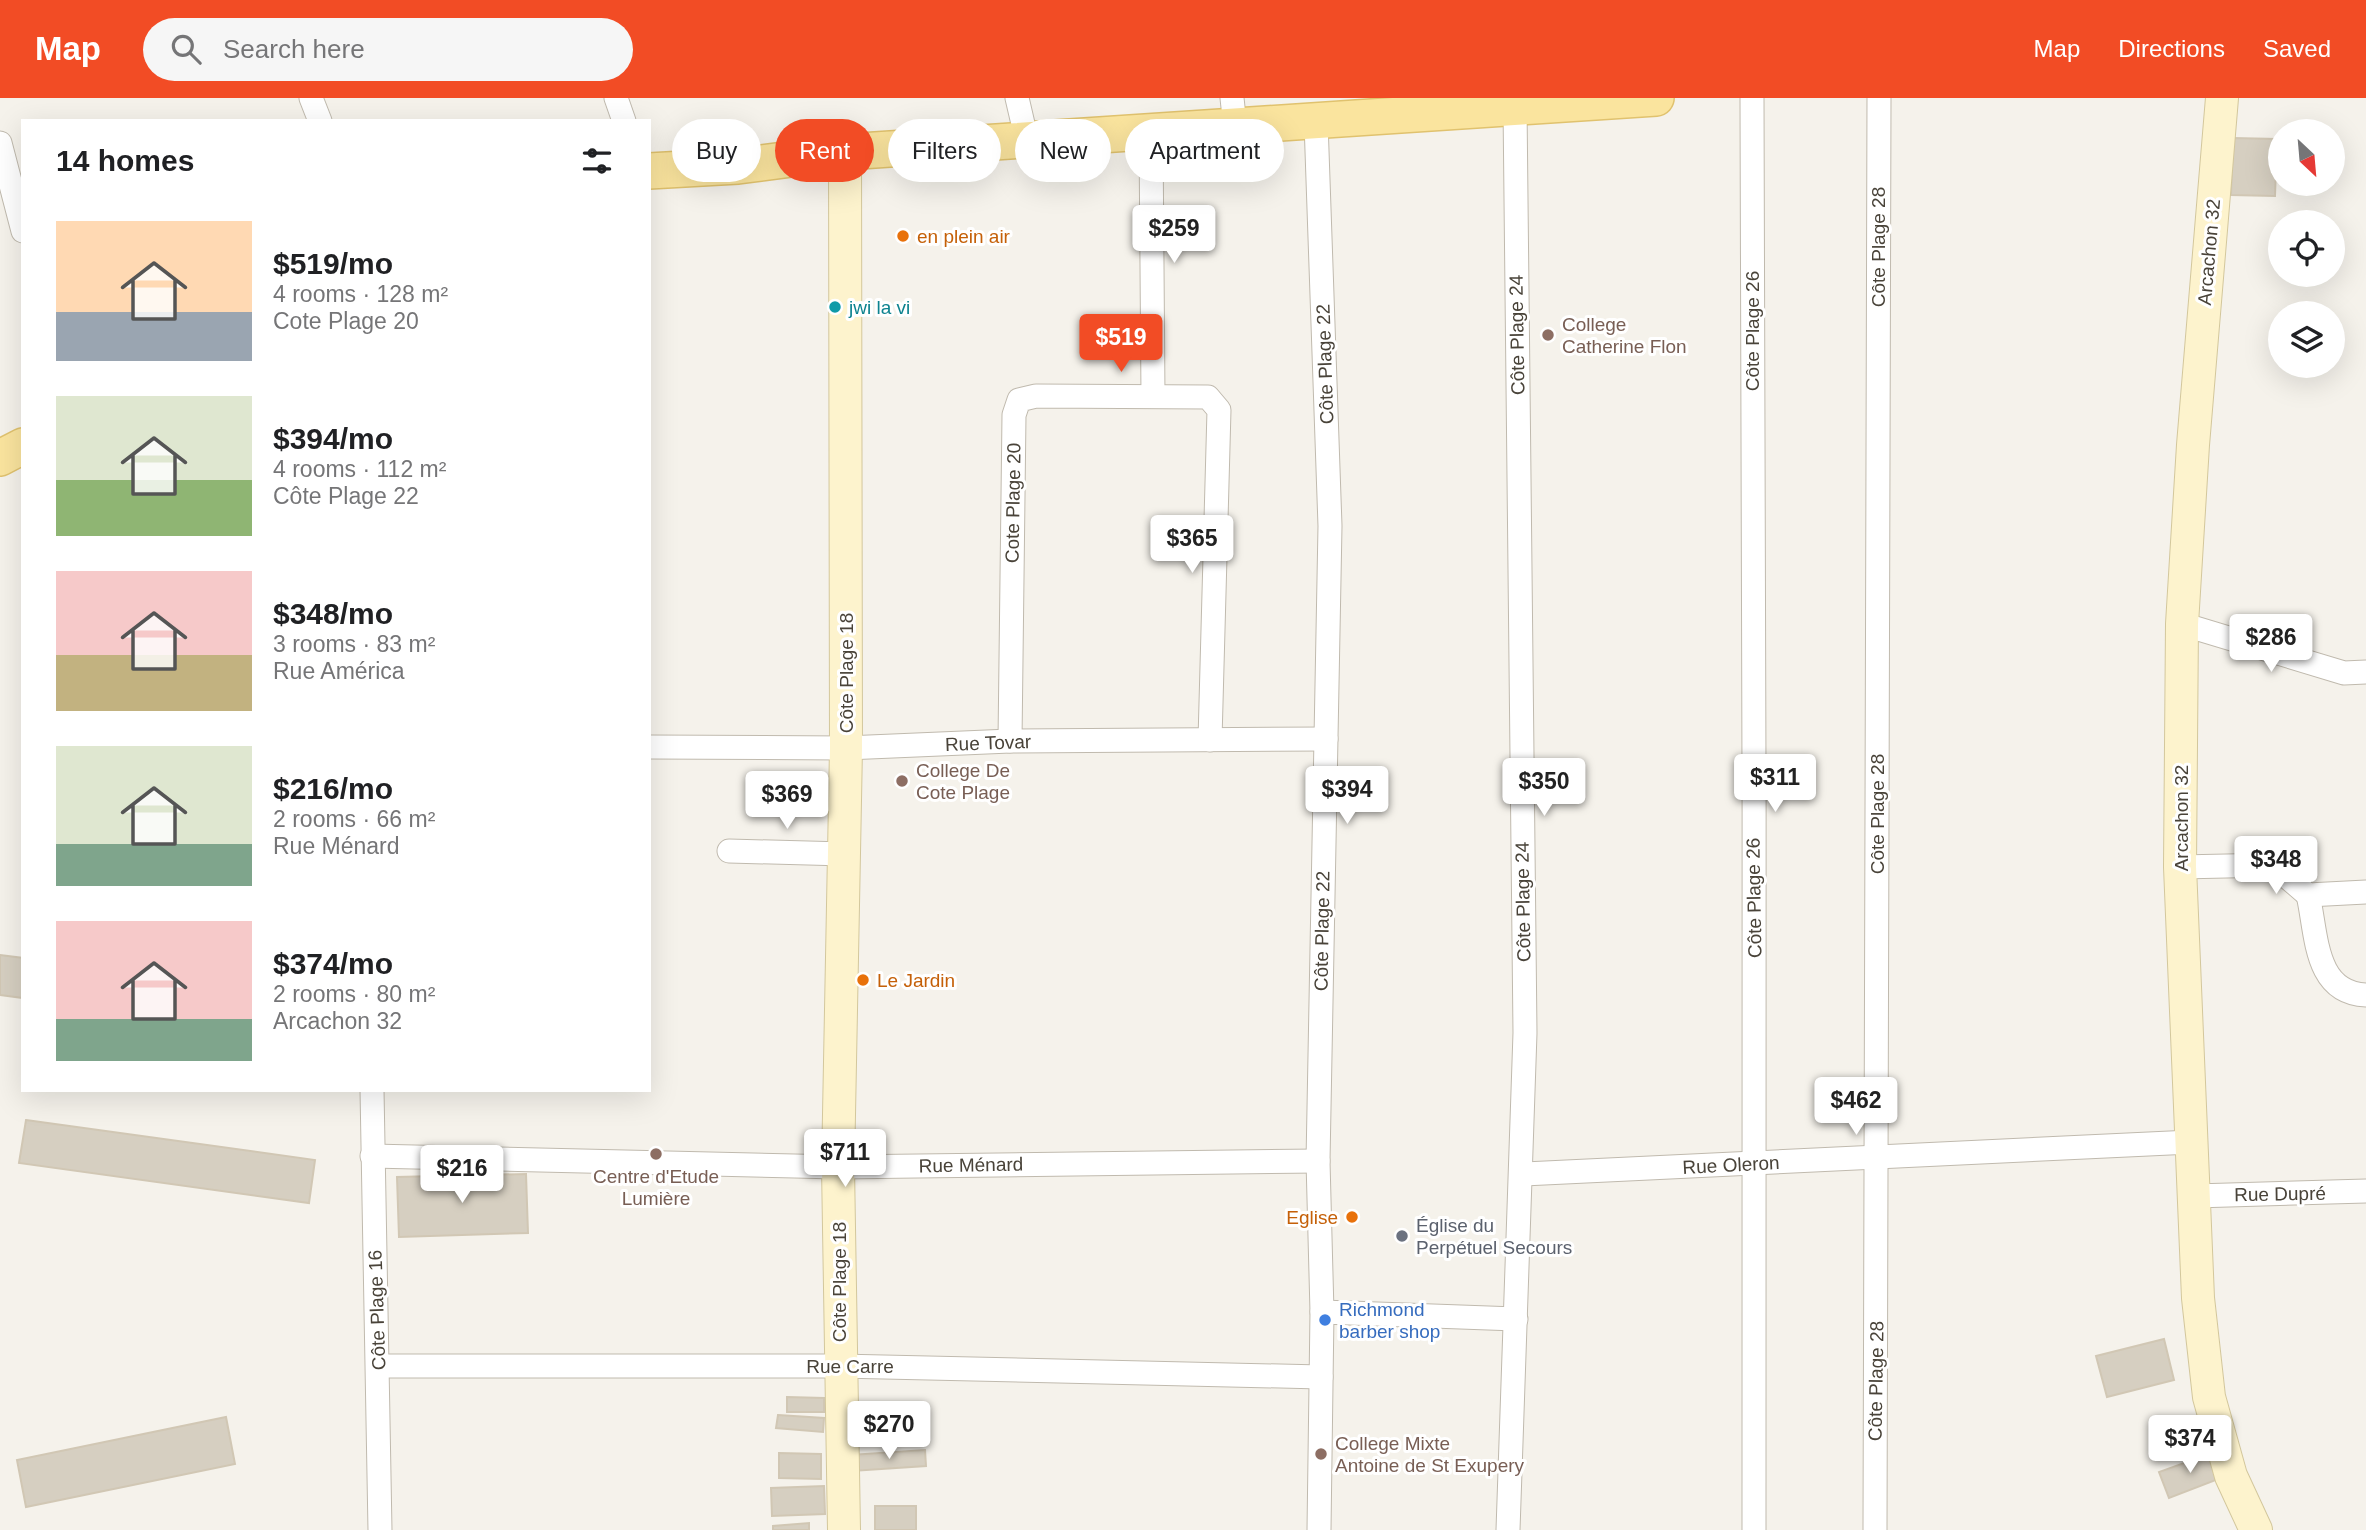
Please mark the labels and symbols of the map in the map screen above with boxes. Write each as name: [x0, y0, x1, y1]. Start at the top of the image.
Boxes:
north arrow: [2268, 119, 2345, 196]
street label: Côte Plage 28: [1868, 187, 1889, 307]
street label: Arcachon 32: [2194, 198, 2224, 306]
pin: $259: [1133, 206, 1215, 265]
place label: en plein air: [917, 226, 1011, 247]
marker: en plein air: [895, 228, 911, 244]
street label: Côte Plage 26: [1742, 271, 1763, 391]
street label: Côte Plage 24: [1505, 274, 1529, 395]
place label: jwi la vi: [848, 297, 910, 318]
marker: jwi la vi: [827, 299, 843, 315]
street label: Côte Plage 22: [1312, 303, 1338, 425]
pin: $519: [1080, 314, 1162, 374]
place label: College Catherine Flon: [1562, 314, 1687, 357]
marker: College Catherine Flon: [1540, 327, 1556, 343]
street label: Cote Plage 20: [1001, 443, 1025, 563]
pin: $365: [1151, 516, 1233, 575]
street label: Côte Plage 18: [836, 613, 857, 733]
pin: $286: [2230, 614, 2312, 674]
street label: Rue Tovar: [945, 731, 1032, 755]
pin: $311: [1734, 754, 1816, 814]
street label: Côte Plage 28: [1867, 754, 1888, 874]
pin: $350: [1503, 758, 1585, 818]
place label: College De Cote Plage: [916, 760, 1010, 803]
street label: Arcachon 32: [2171, 765, 2192, 871]
pin: $394: [1306, 766, 1388, 826]
pin: $369: [746, 772, 828, 831]
marker: College De Cote Plage: [894, 773, 910, 789]
pin: $348: [2235, 836, 2317, 896]
street label: Côte Plage 26: [1742, 838, 1766, 958]
street label: Côte Plage 24: [1511, 841, 1535, 962]
street label: Côte Plage 22: [1310, 871, 1334, 991]
place label: Le Jardin: [877, 970, 955, 991]
marker: Le Jardin: [855, 972, 871, 988]
pin: $462: [1815, 1077, 1897, 1137]
pin: $711: [804, 1130, 886, 1189]
pin: $216: [421, 1146, 503, 1205]
marker: Centre d'Etude Lumière: [648, 1146, 664, 1162]
street label: Rue Oleron: [1682, 1152, 1780, 1178]
street label: Rue Ménard: [919, 1154, 1023, 1176]
place label: Centre d'Etude Lumière: [593, 1166, 719, 1209]
street label: Rue Dupré: [2234, 1183, 2326, 1205]
place label: Eglise: [1286, 1207, 1338, 1228]
marker: Eglise: [1344, 1209, 1360, 1225]
place label: Église du Perpétuel Secours: [1416, 1215, 1572, 1258]
street label: Côte Plage 18: [829, 1222, 850, 1342]
marker: Église du Perpétuel Secours: [1394, 1228, 1410, 1244]
street label: Côte Plage 16: [364, 1249, 390, 1371]
place label: Richmond barber shop: [1339, 1299, 1440, 1342]
marker: Richmond barber shop: [1317, 1312, 1333, 1328]
street label: Côte Plage 28: [1864, 1321, 1888, 1441]
street label: Rue Carre: [806, 1356, 894, 1377]
pin: $270: [848, 1402, 930, 1461]
pin: $374: [2149, 1416, 2231, 1475]
place label: College Mixte Antoine de St Exupery: [1335, 1433, 1525, 1476]
marker: College Mixte Antoine de St Exupery: [1313, 1446, 1329, 1462]

